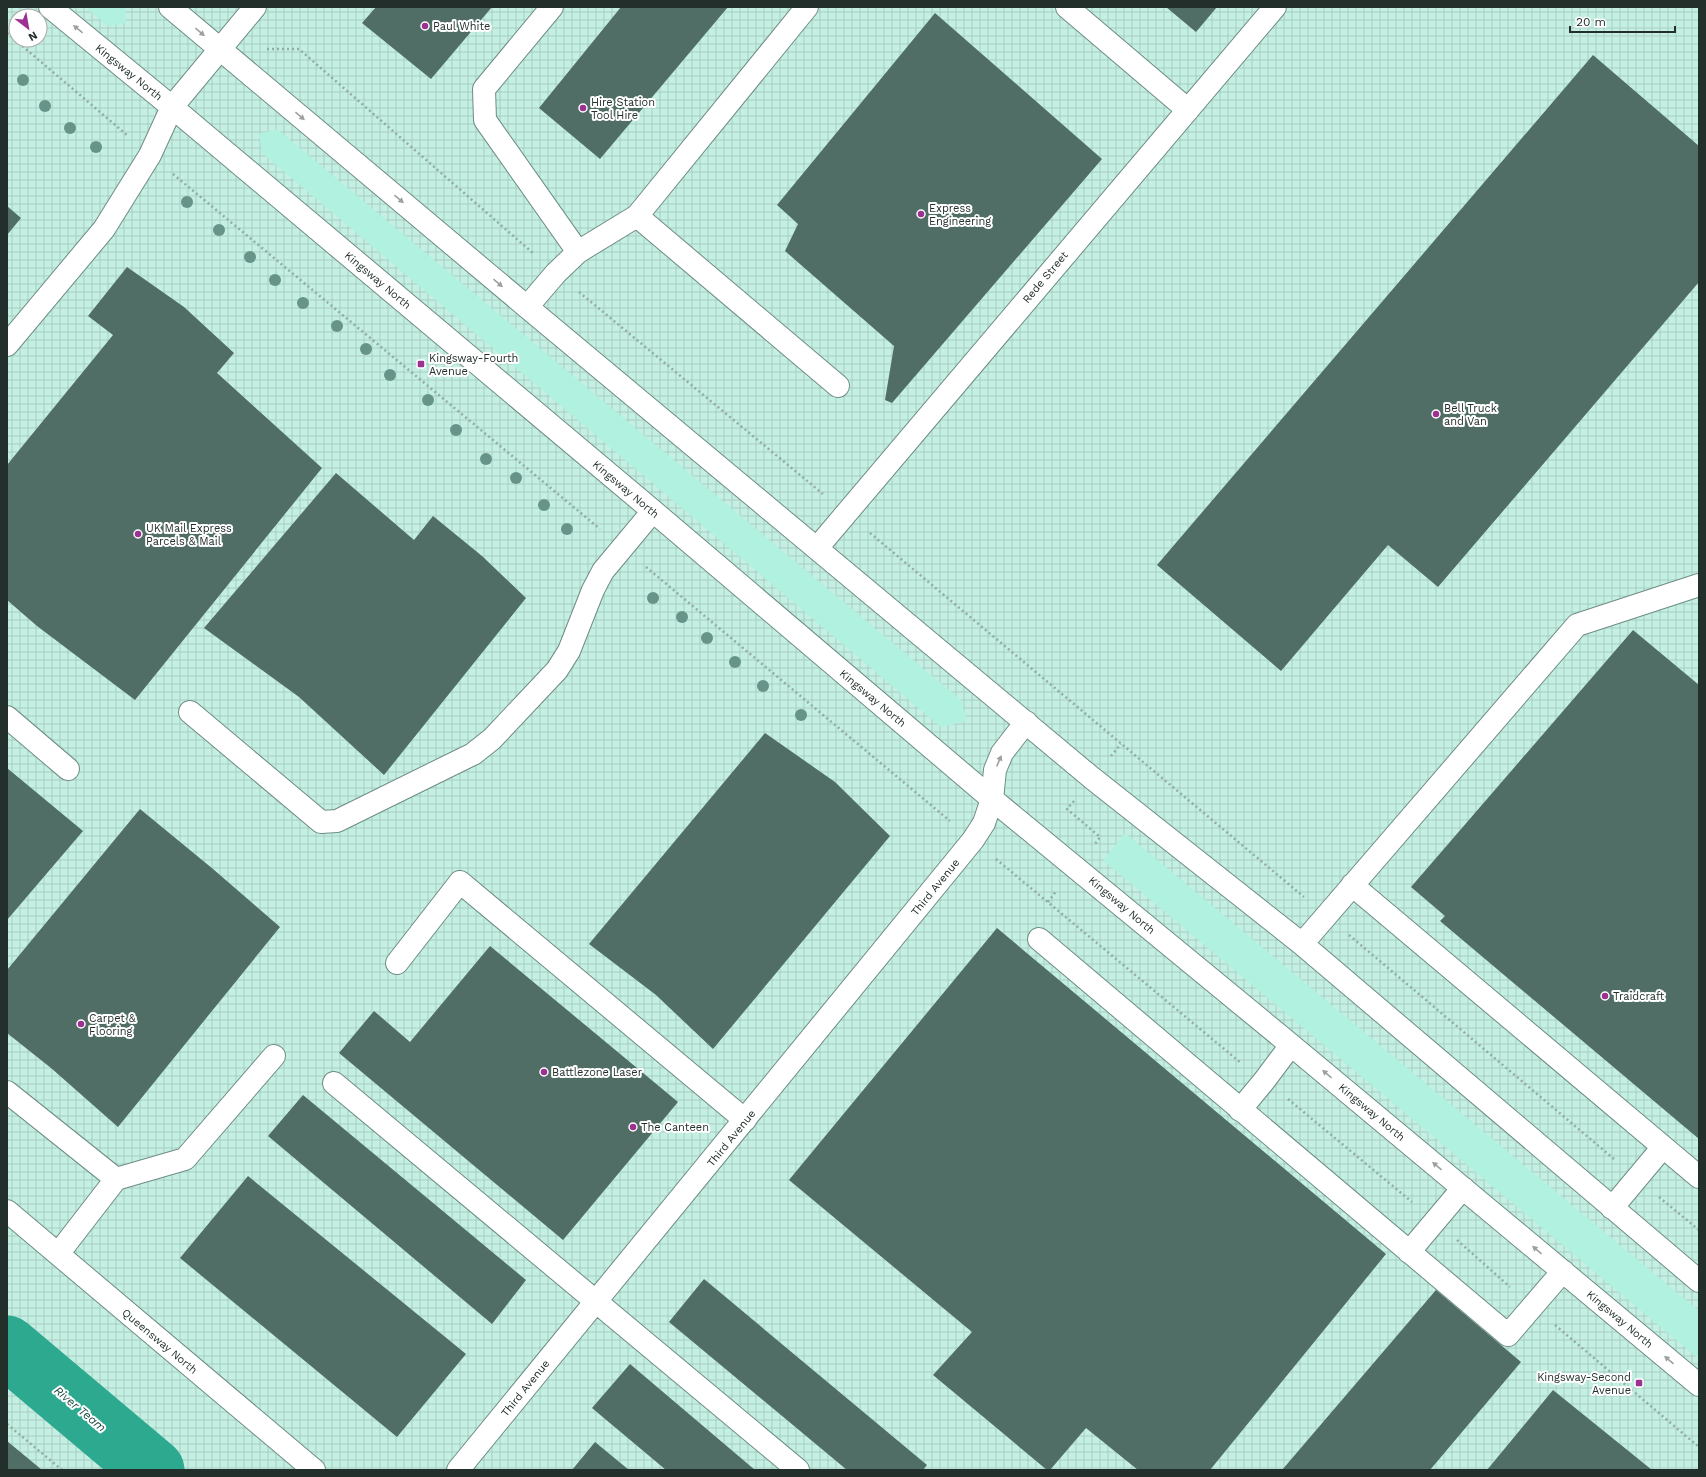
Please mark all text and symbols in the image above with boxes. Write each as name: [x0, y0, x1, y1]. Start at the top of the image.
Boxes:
north arrow: [8, 8, 48, 48]
scale bar: [1570, 8, 1675, 34]
text: 20 m: [1576, 15, 1606, 29]
place label: Paul White: [433, 20, 490, 33]
marker: Paul White: [420, 21, 430, 31]
one-way arrow: [72, 25, 83, 34]
text: N: [26, 28, 40, 44]
one-way arrow: [195, 28, 205, 37]
street label: Kingsway North: [93, 41, 165, 103]
place label: Hire Station Tool Hire: [591, 96, 655, 122]
marker: Hire Station Tool Hire: [578, 103, 588, 113]
one-way arrow: [294, 111, 305, 120]
one-way arrow: [394, 195, 404, 204]
place label: Express Engineering: [929, 202, 991, 228]
marker: Express Engineering: [916, 209, 926, 219]
street label: Rede Street: [1020, 248, 1071, 306]
street label: Kingsway North: [342, 249, 413, 312]
one-way arrow: [493, 279, 504, 288]
place label: Kingsway-Fourth Avenue: [429, 352, 518, 378]
marker: Kingsway-Fourth Avenue: [416, 359, 426, 369]
place label: Bell Truck and Van: [1444, 402, 1497, 428]
marker: Bell Truck and Van: [1431, 409, 1441, 419]
street label: Kingsway North: [590, 458, 661, 521]
place label: UK Mail Express Parcels & Mail: [146, 522, 232, 548]
marker: UK Mail Express Parcels & Mail: [133, 529, 143, 539]
street label: Kingsway North: [837, 667, 908, 730]
one-way arrow: [997, 754, 1003, 766]
street label: Third Avenue: [908, 856, 962, 918]
street label: Kingsway North: [1086, 874, 1157, 937]
place label: Traidcraft: [1613, 990, 1665, 1003]
marker: Traidcraft: [1600, 991, 1610, 1001]
place label: Carpet & Flooring: [89, 1012, 136, 1038]
marker: Carpet & Flooring: [76, 1019, 86, 1029]
place label: Battlezone Laser: [552, 1066, 643, 1079]
marker: Battlezone Laser: [539, 1067, 549, 1077]
one-way arrow: [1321, 1070, 1332, 1079]
street label: Kingsway North: [1336, 1081, 1407, 1144]
street label: Third Avenue: [704, 1107, 758, 1169]
place label: The Canteen: [641, 1121, 709, 1134]
marker: The Canteen: [628, 1122, 638, 1132]
one-way arrow: [1432, 1162, 1443, 1171]
one-way arrow: [1532, 1245, 1542, 1254]
street label: Kingsway North: [1584, 1288, 1655, 1351]
street label: Queensway North: [119, 1306, 200, 1377]
one-way arrow: [1664, 1355, 1674, 1364]
street label: Third Avenue: [498, 1357, 552, 1419]
place label: Kingsway-Second Avenue: [1537, 1371, 1631, 1397]
marker: Kingsway-Second Avenue: [1634, 1378, 1644, 1388]
water label: River Team: [51, 1383, 109, 1435]

